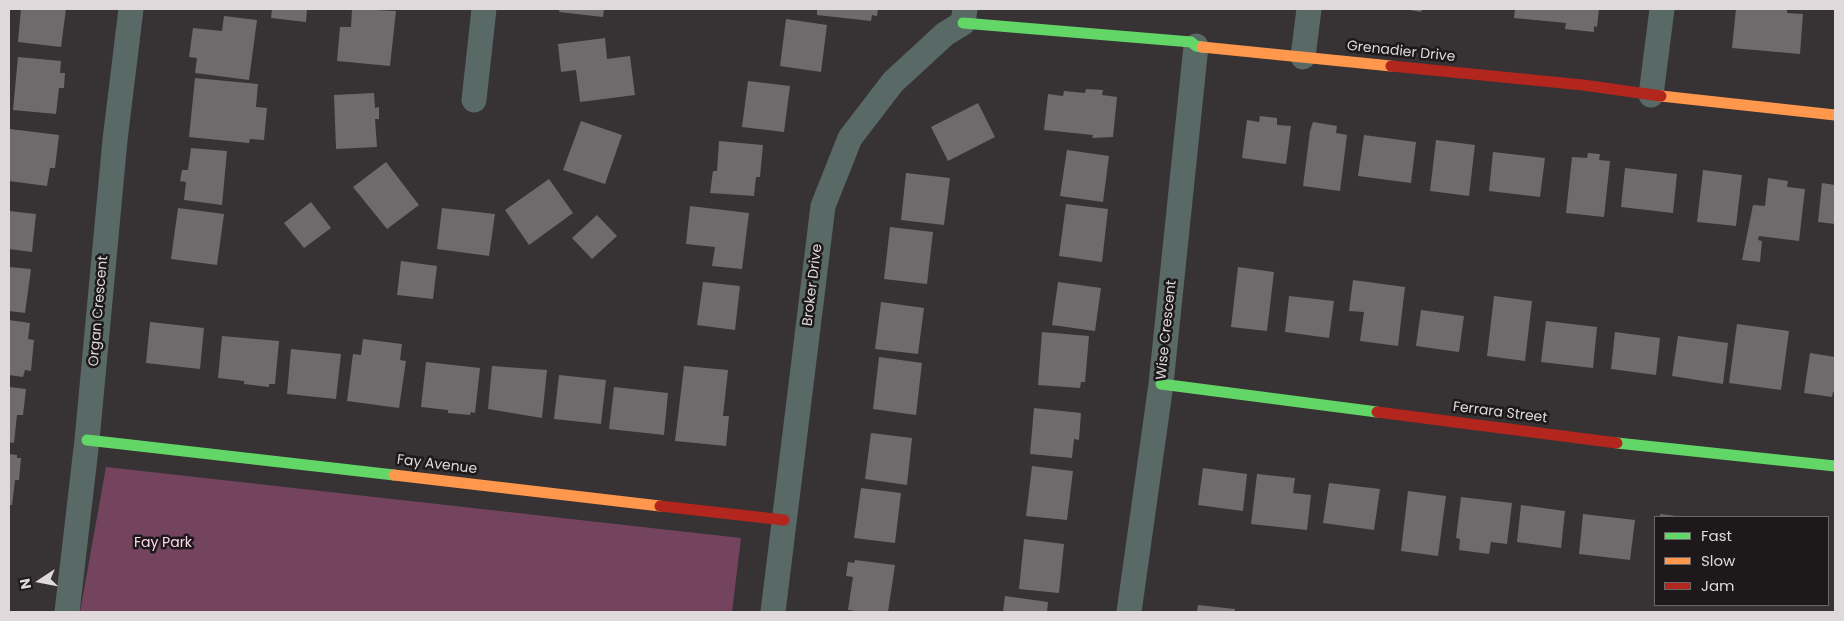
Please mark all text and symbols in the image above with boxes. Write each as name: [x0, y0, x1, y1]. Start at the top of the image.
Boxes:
street label: Grenadier Drive: [1346, 38, 1456, 66]
street label: Broker Drive: [800, 243, 826, 327]
street label: Organ Crescent: [86, 255, 112, 367]
street label: Wise Crescent: [1153, 279, 1181, 381]
street label: Ferrara Street: [1452, 399, 1548, 427]
street label: Fay Avenue: [396, 452, 478, 478]
legend: [1654, 516, 1829, 606]
text: Fast: [1701, 525, 1732, 546]
park label: Fay Park: [134, 535, 192, 551]
text: Slow: [1701, 550, 1735, 571]
north arrow: [15, 556, 65, 606]
text: Jam: [1701, 575, 1735, 596]
text: N: [14, 577, 36, 591]

